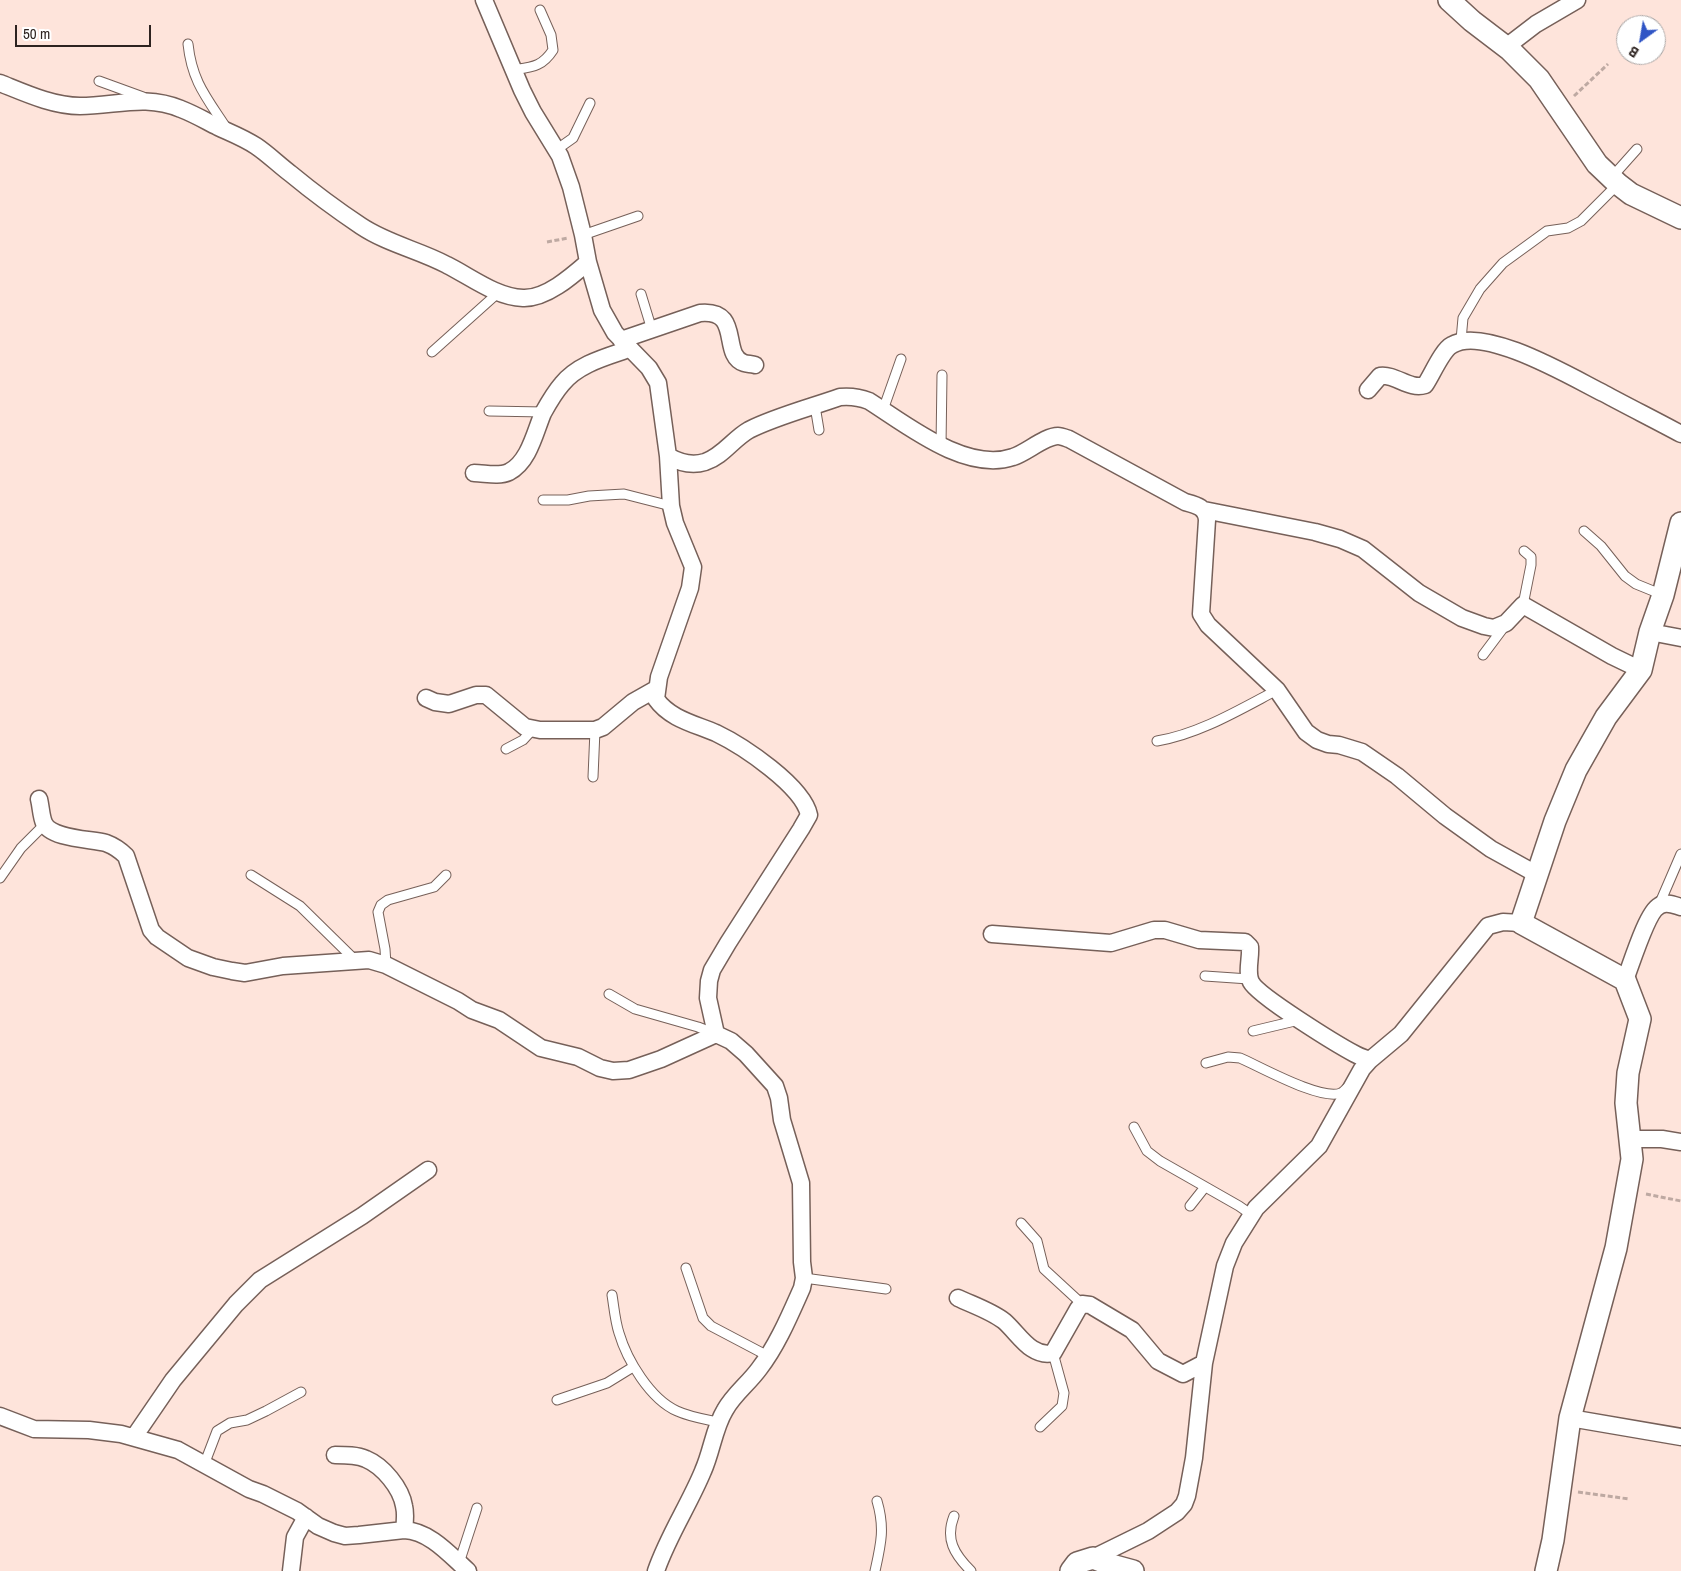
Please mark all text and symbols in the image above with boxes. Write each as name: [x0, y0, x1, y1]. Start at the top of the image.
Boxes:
scale bar: [18, 15, 154, 47]
north arrow: [1616, 15, 1666, 65]
text: 50 m: [23, 23, 50, 44]
text: B: [1625, 42, 1642, 62]

